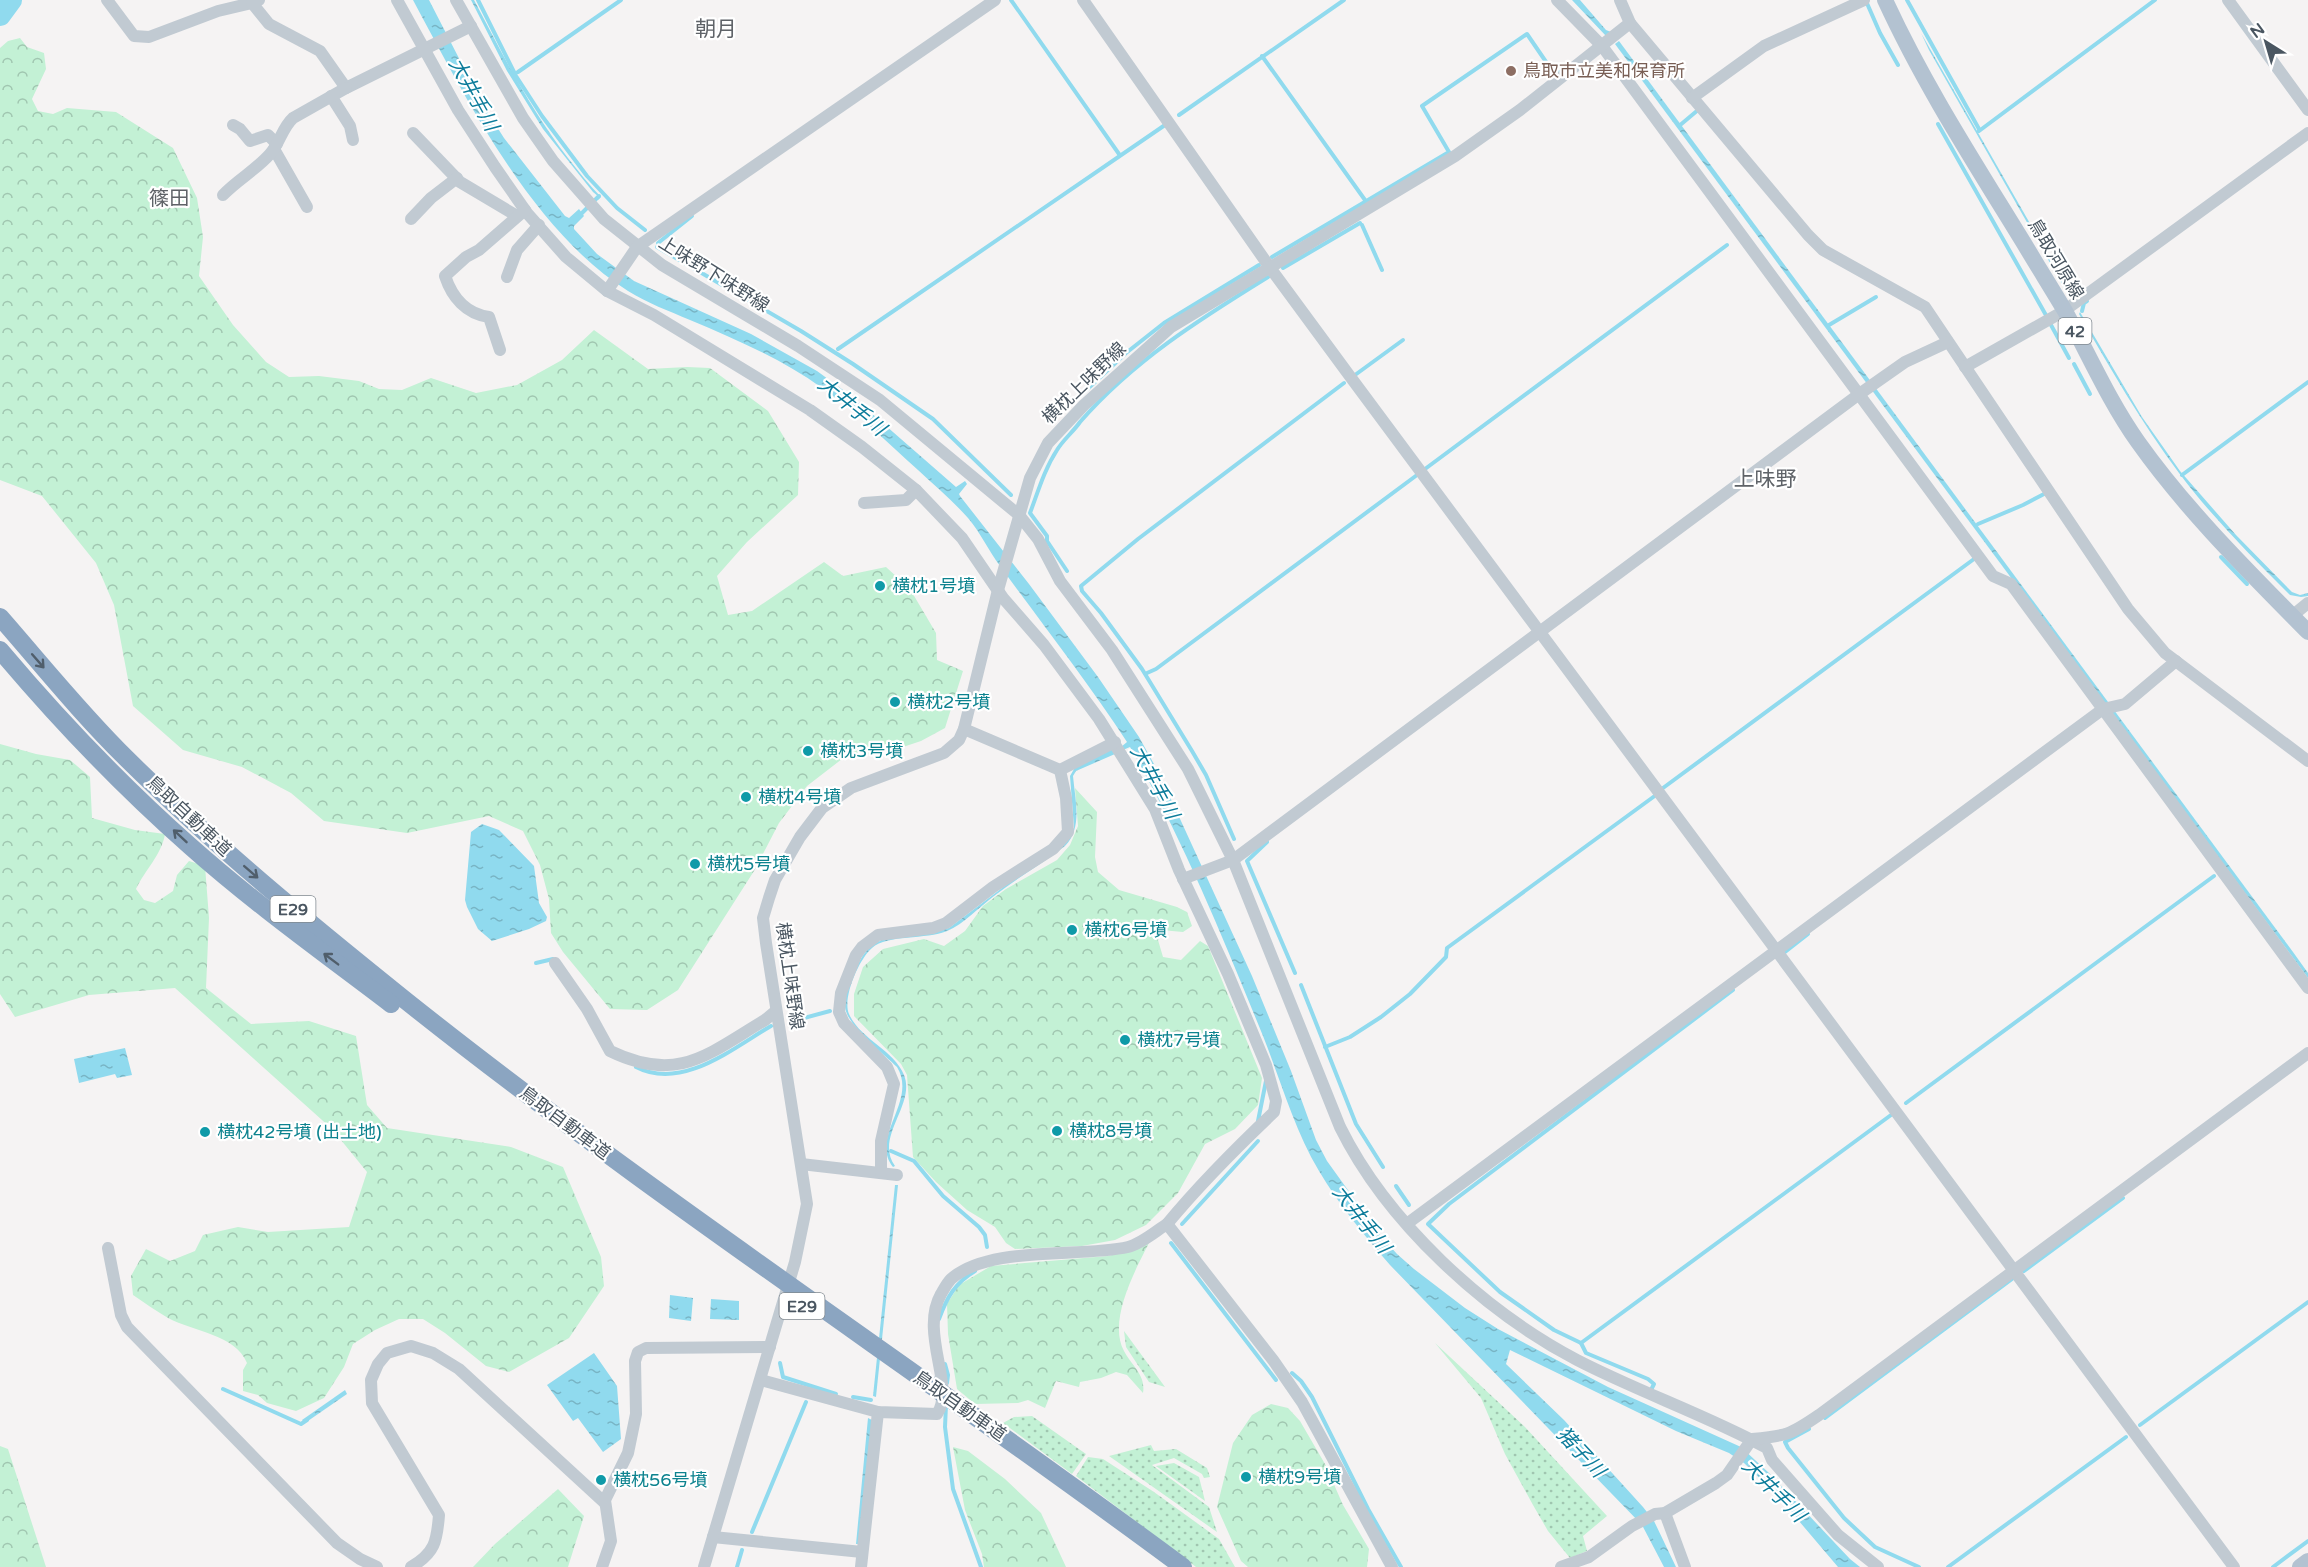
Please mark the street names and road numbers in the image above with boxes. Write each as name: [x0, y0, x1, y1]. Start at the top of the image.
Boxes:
street label: 鳥取河原線: [2023, 215, 2089, 303]
street label: 上味野下味野線: [655, 231, 773, 317]
road number: 42: [2058, 318, 2092, 344]
street label: 横枕上味野線: [1038, 338, 1130, 428]
street label: 鳥取自動車道: [142, 771, 236, 861]
road number: E29: [270, 896, 316, 922]
street label: 横枕上味野線: [772, 921, 808, 1031]
street label: 鳥取自動車道: [515, 1082, 615, 1164]
road number: E29: [780, 1293, 824, 1319]
street label: 鳥取自動車道: [909, 1366, 1011, 1446]

